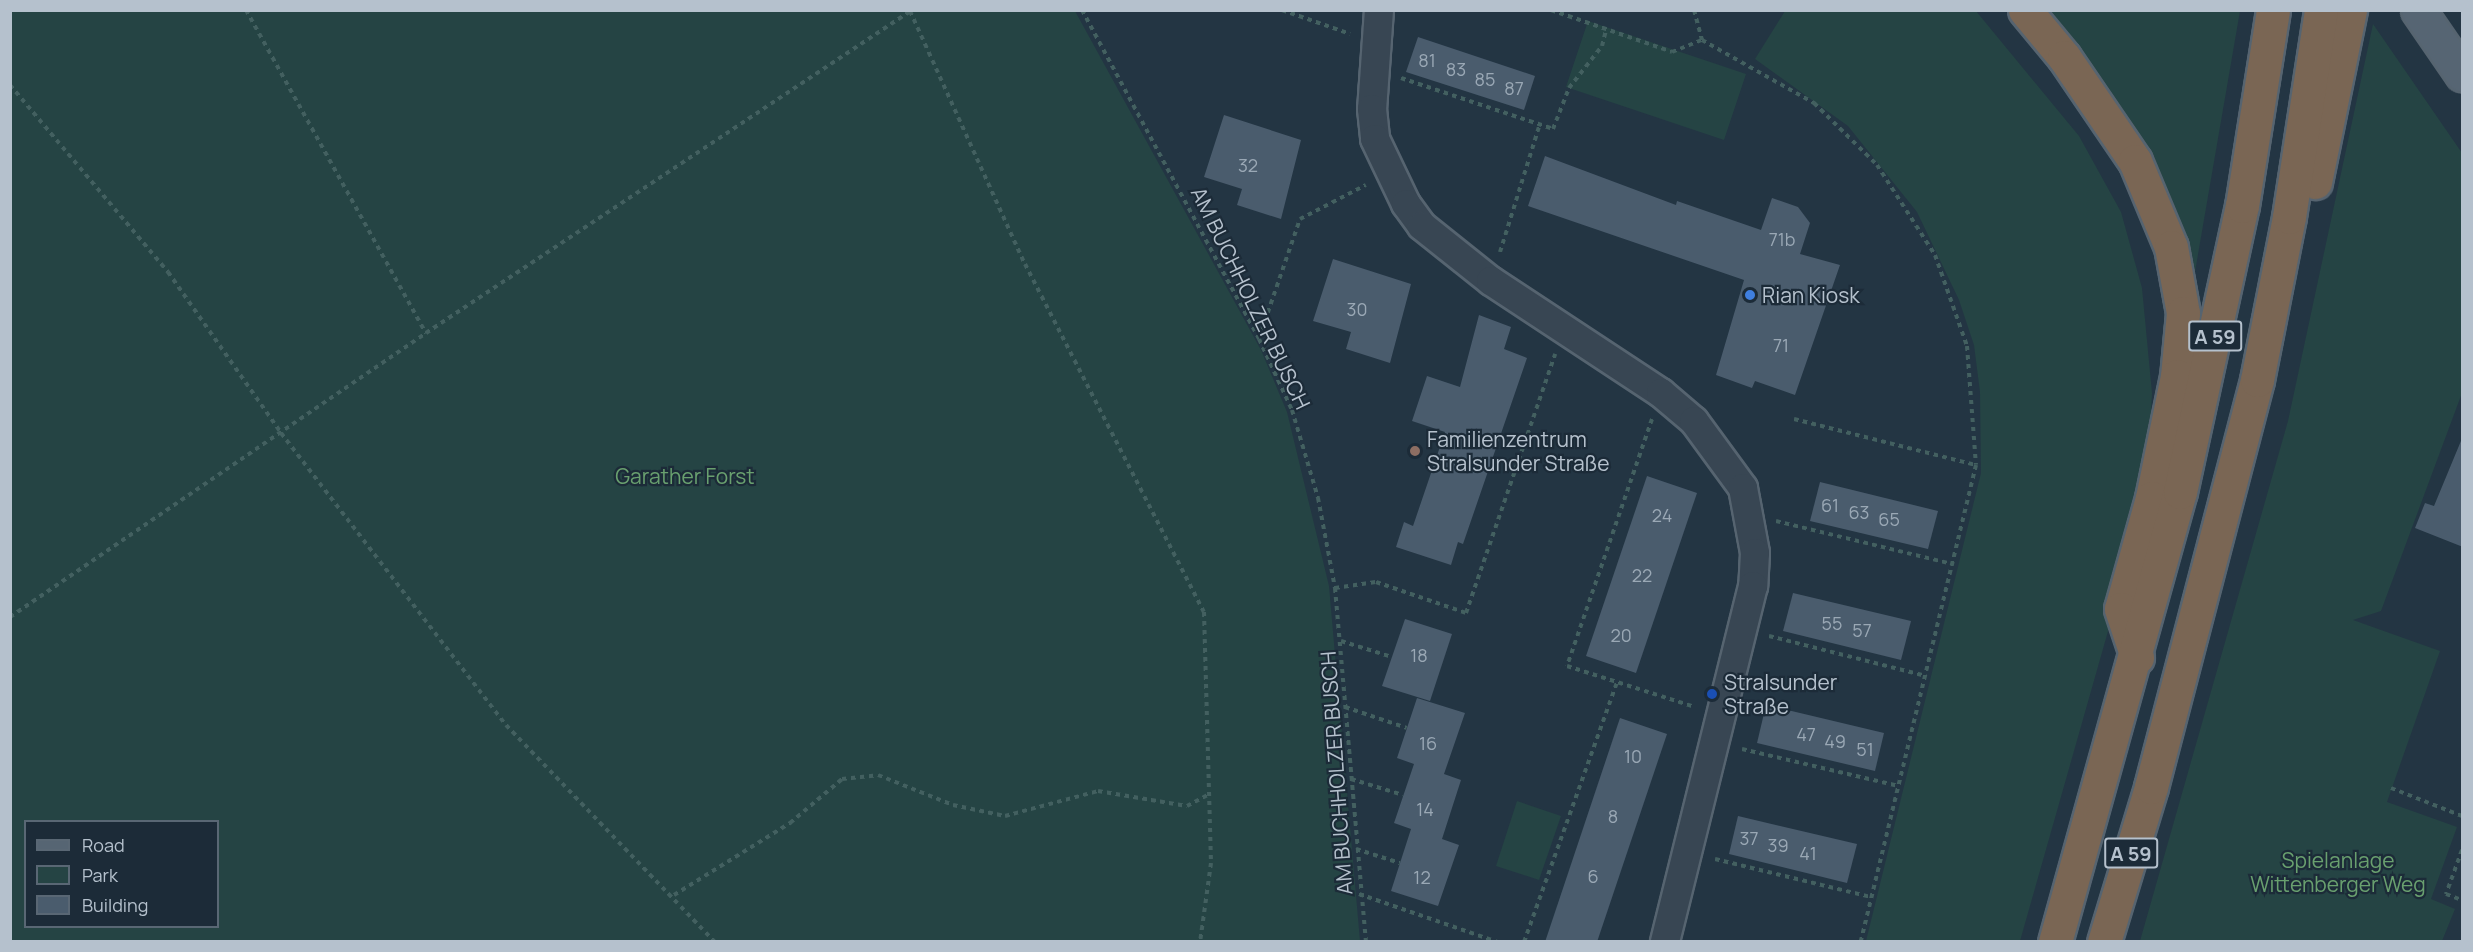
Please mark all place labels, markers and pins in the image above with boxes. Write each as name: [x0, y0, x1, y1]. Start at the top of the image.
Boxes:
place label: Rian Kiosk: [1762, 282, 1860, 308]
marker: Rian Kiosk: [1743, 288, 1757, 302]
place label: Familienzentrum Stralsunder Straße: [1427, 426, 1609, 476]
marker: Familienzentrum Stralsunder Straße: [1408, 444, 1422, 458]
place label: Stralsunder Straße: [1724, 669, 1837, 719]
marker: Stralsunder Straße: [1705, 687, 1719, 701]

